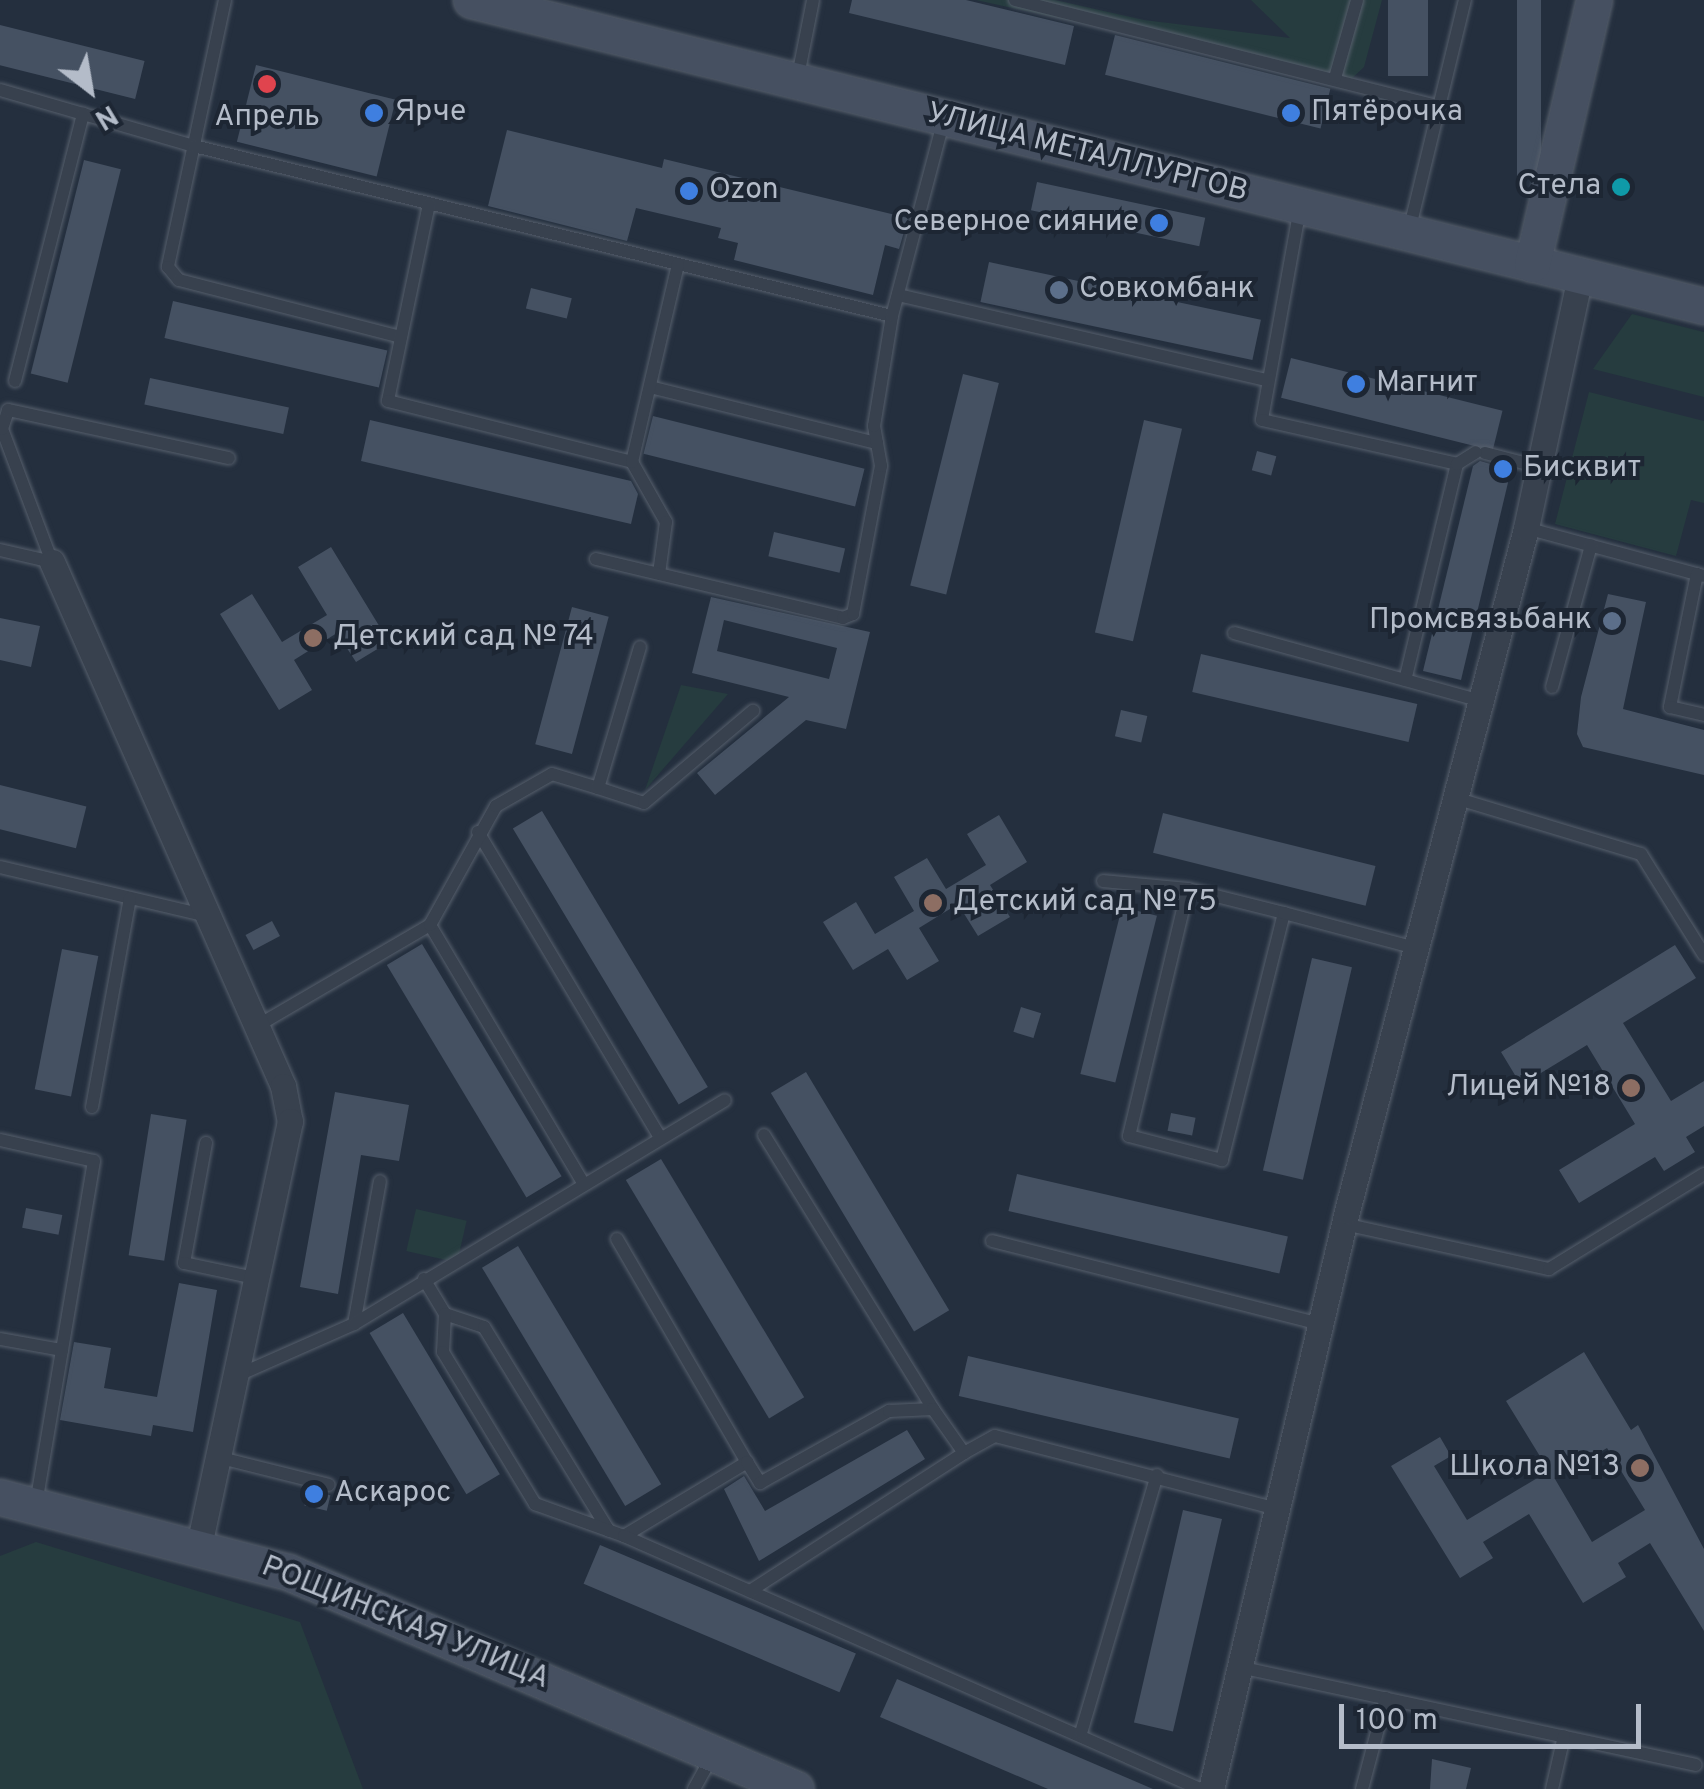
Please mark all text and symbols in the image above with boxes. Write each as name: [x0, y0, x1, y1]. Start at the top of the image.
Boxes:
north arrow: [40, 40, 140, 140]
marker: Апрель: [256, 73, 278, 95]
text: N: [88, 95, 123, 136]
place label: Ярче: [394, 95, 466, 131]
place label: Пятёрочка: [1311, 95, 1463, 131]
street label: УЛИЦА МЕТАЛЛУРГОВ: [922, 97, 1252, 211]
place label: Апрель: [214, 100, 320, 136]
marker: Ярче: [363, 102, 385, 124]
marker: Пятёрочка: [1280, 102, 1302, 124]
place label: Стела: [1518, 169, 1601, 205]
place label: Ozon: [709, 173, 779, 209]
marker: Стела: [1610, 176, 1632, 198]
marker: Ozon: [678, 180, 700, 202]
place label: Северное сияние: [894, 205, 1139, 241]
marker: Северное сияние: [1148, 212, 1170, 234]
place label: Совкомбанк: [1079, 272, 1255, 308]
marker: Совкомбанк: [1048, 279, 1070, 301]
place label: Магнит: [1376, 366, 1478, 402]
marker: Магнит: [1345, 373, 1367, 395]
place label: Бисквит: [1523, 451, 1641, 487]
marker: Бисквит: [1492, 458, 1514, 480]
place label: Промсвязьбанк: [1369, 603, 1592, 639]
marker: Промсвязьбанк: [1601, 610, 1623, 632]
place label: Детский сад № 74: [333, 620, 595, 656]
marker: Детский сад № 74: [302, 627, 324, 649]
place label: Детский сад № 75: [953, 885, 1218, 921]
marker: Детский сад № 75: [922, 892, 944, 914]
place label: Лицей №18: [1446, 1070, 1611, 1106]
marker: Лицей №18: [1620, 1077, 1642, 1099]
place label: Школа №13: [1449, 1450, 1620, 1486]
marker: Школа №13: [1629, 1457, 1651, 1479]
place label: Аскарос: [334, 1476, 451, 1512]
marker: Аскарос: [303, 1483, 325, 1505]
street label: РОЩИНСКАЯ УЛИЦА: [256, 1550, 554, 1698]
scale bar: [1344, 1684, 1646, 1746]
text: 100 m: [1356, 1703, 1438, 1740]

